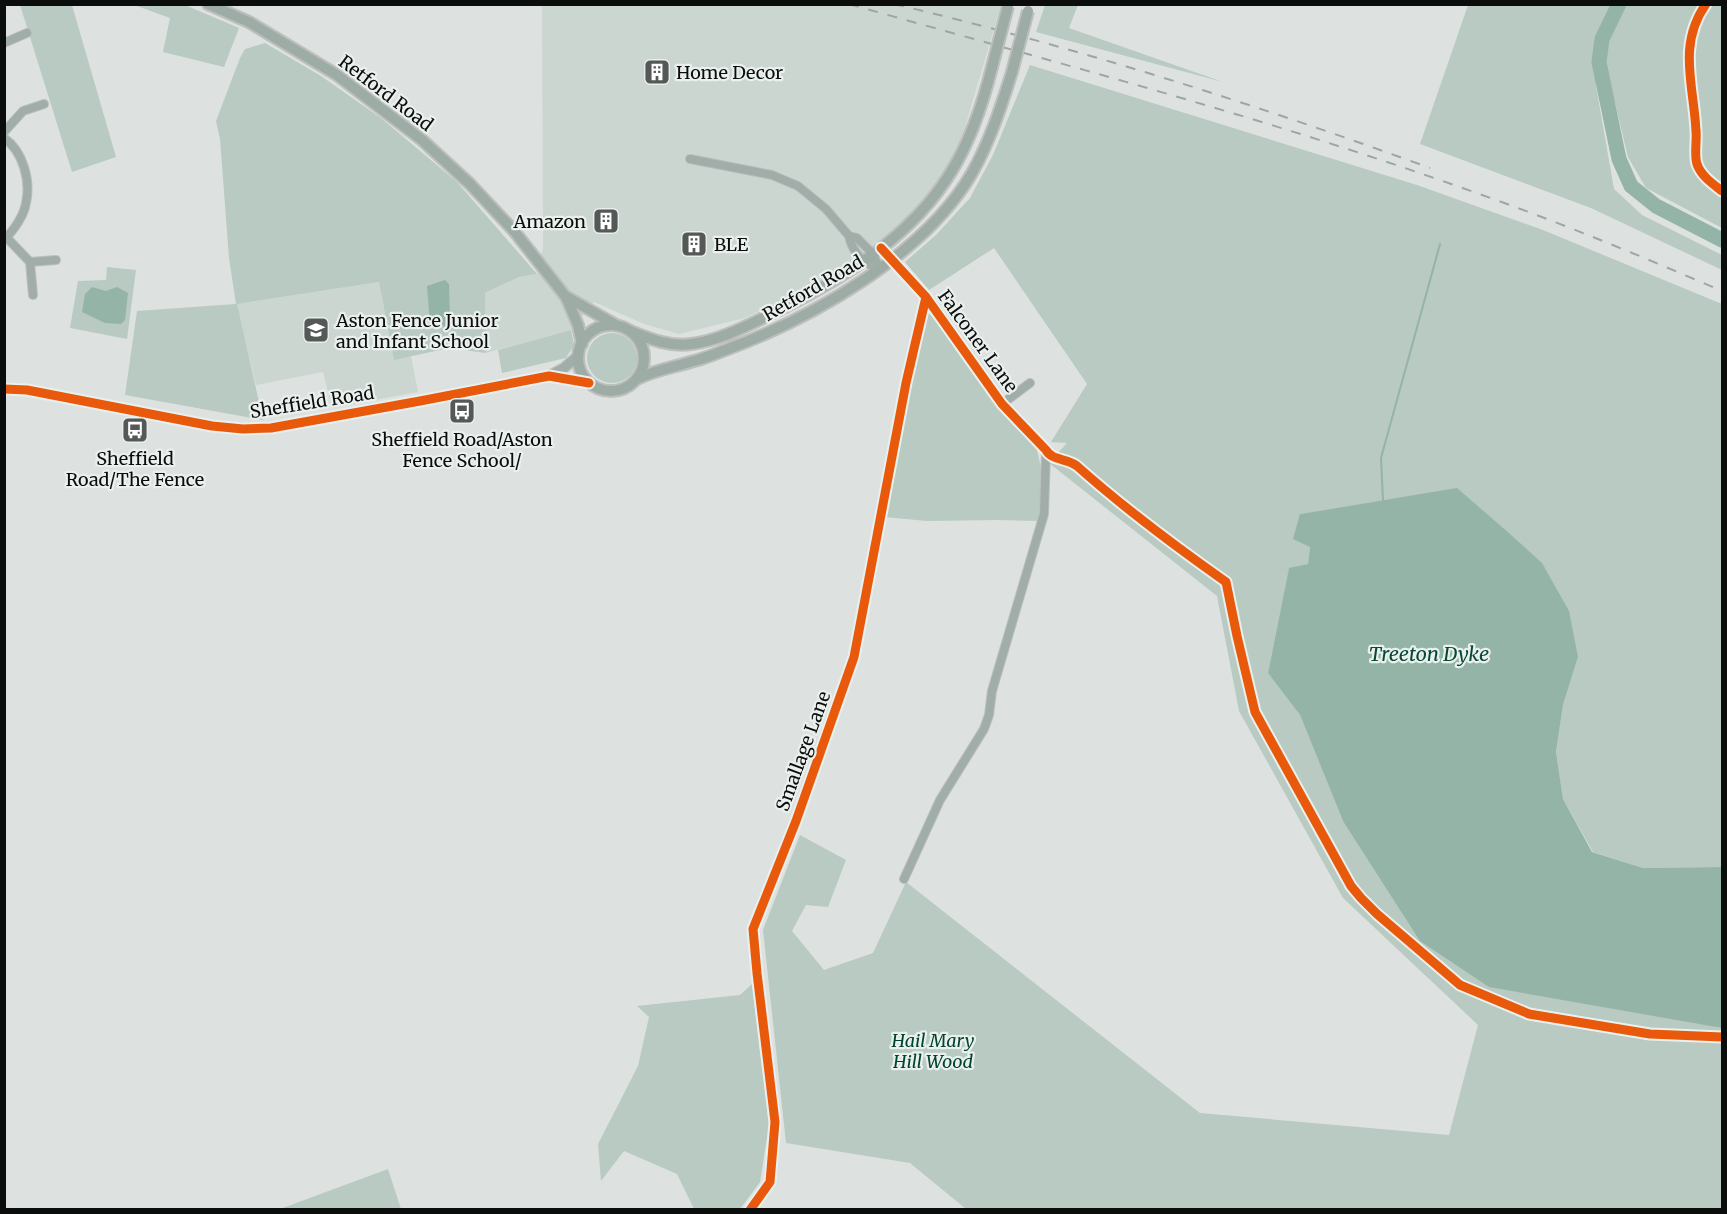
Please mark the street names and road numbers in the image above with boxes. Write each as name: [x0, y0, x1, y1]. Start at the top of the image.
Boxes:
street label: Retford Road: [334, 50, 438, 136]
street label: Retford Road: [759, 250, 868, 326]
street label: Falconer Lane: [933, 285, 1023, 397]
street label: Sheffield Road: [248, 381, 376, 423]
street label: Smallage Lane: [771, 688, 835, 814]

